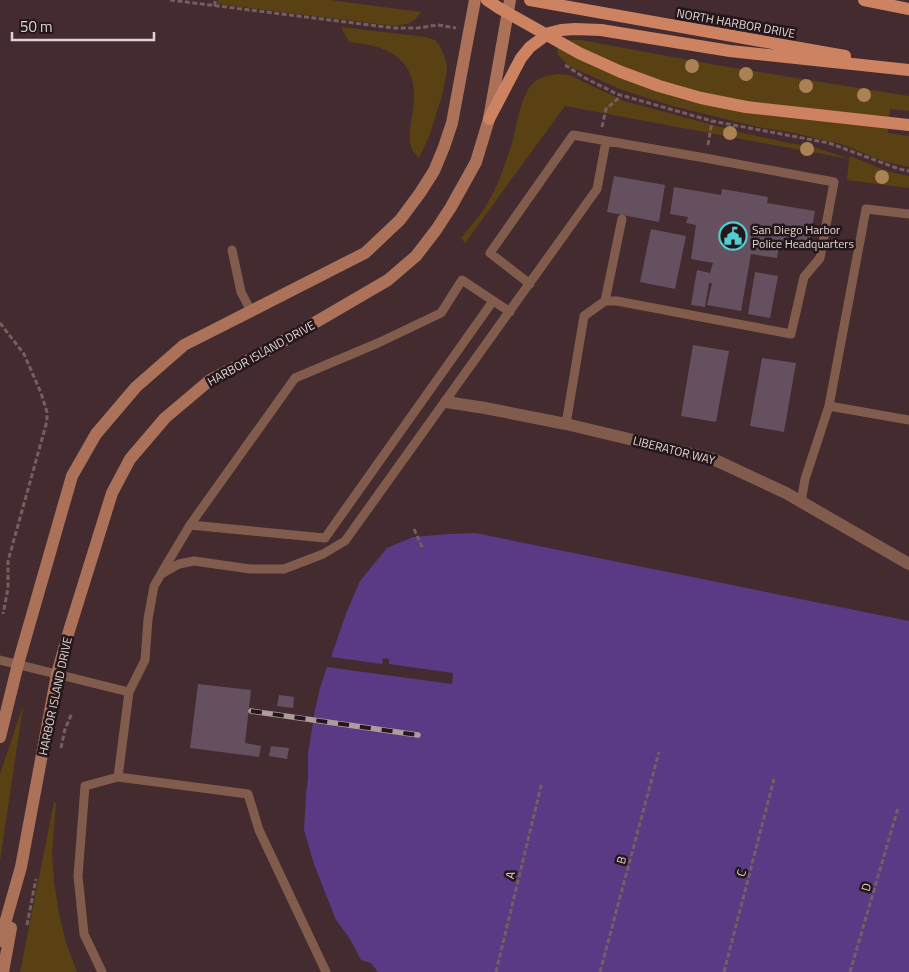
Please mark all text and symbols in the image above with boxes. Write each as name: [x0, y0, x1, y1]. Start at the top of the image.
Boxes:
street label: NORTH HARBOR DRIVE: [675, 3, 797, 43]
scale bar: [12, 10, 155, 42]
text: 50 m: [20, 15, 53, 38]
place label: San Diego Harbor Police Headquarters: [752, 220, 854, 253]
public building icon: San Diego Harbor Police Headquarters: [718, 221, 748, 251]
street label: HARBOR ISLAND DRIVE: [204, 315, 319, 391]
street label: LIBERATOR WAY: [631, 431, 718, 470]
street label: HARBOR ISLAND DRIVE: [33, 635, 77, 757]
street label: B: [611, 854, 631, 866]
street label: C: [731, 867, 751, 879]
street label: A: [500, 869, 520, 881]
street label: D: [856, 880, 876, 893]

